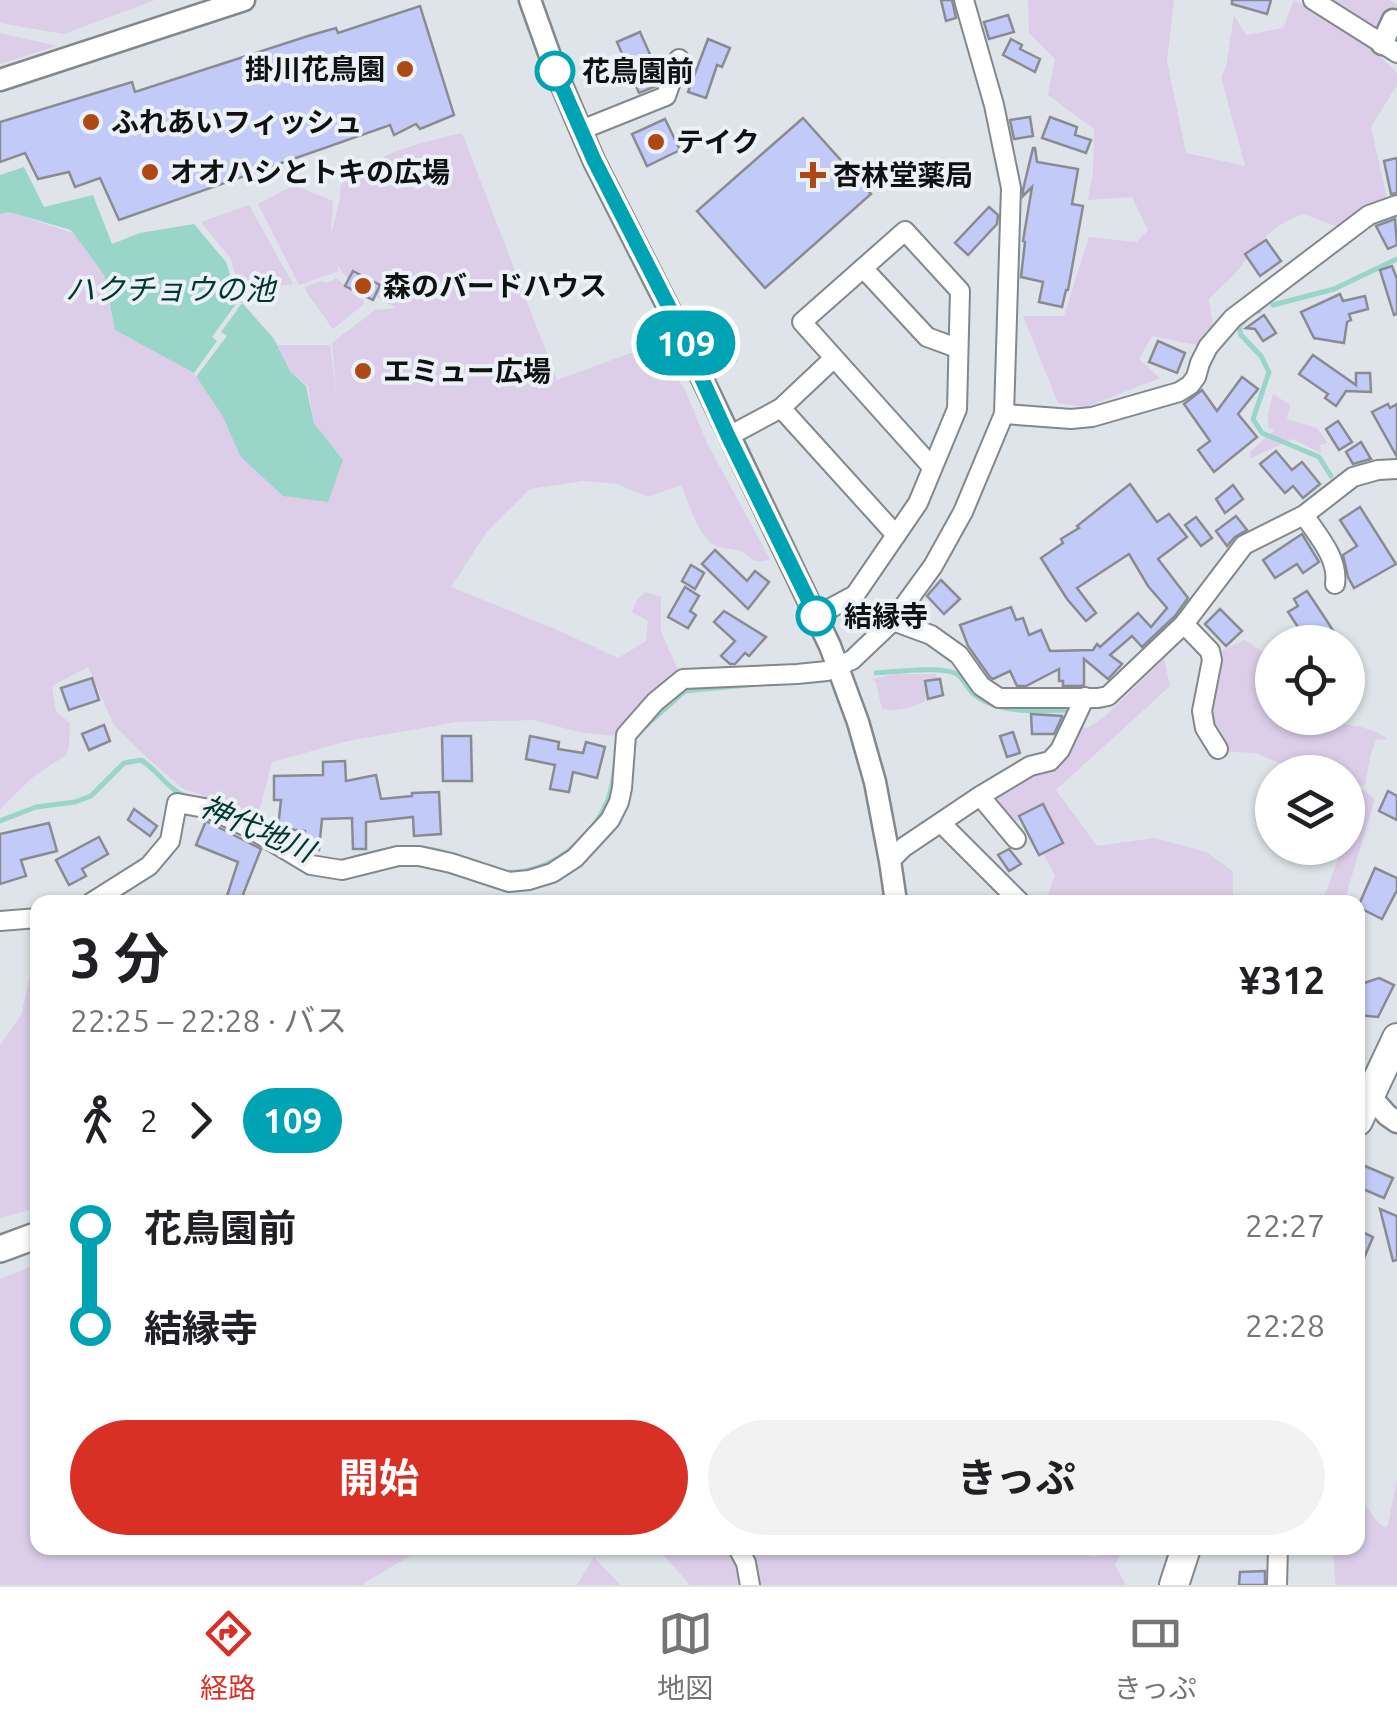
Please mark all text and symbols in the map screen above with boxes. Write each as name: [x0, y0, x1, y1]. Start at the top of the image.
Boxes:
marker: 花鳥園前: [536, 52, 574, 90]
place label: 掛川花鳥園: [245, 53, 385, 84]
place label: 花鳥園前: [582, 55, 694, 86]
marker: 掛川花鳥園: [394, 58, 416, 80]
place label: ふれあいフィッシュ: [111, 106, 362, 137]
marker: ふれあいフィッシュ: [80, 111, 102, 133]
place label: テイク: [676, 126, 759, 157]
marker: テイク: [645, 131, 667, 153]
place label: オオハシとトキの広場: [170, 156, 450, 187]
place label: 杏林堂薬局: [833, 159, 973, 190]
marker: オオハシとトキの広場: [139, 161, 161, 183]
marker: 杏林堂薬局: [802, 164, 824, 186]
place label: 森のバードハウス: [383, 270, 607, 301]
water label: ハクチョウの池: [65, 272, 278, 306]
marker: 森のバードハウス: [352, 275, 374, 297]
line badge: 109: [628, 310, 744, 376]
text: 109: [656, 323, 716, 363]
place label: エミュー広場: [383, 355, 551, 386]
marker: エミュー広場: [352, 360, 374, 382]
marker: 結縁寺: [797, 597, 835, 635]
place label: 結縁寺: [844, 600, 928, 631]
map controls: [1255, 625, 1365, 865]
button: locate: [1255, 625, 1365, 735]
button: layers: [1255, 755, 1365, 865]
water label: 神代地川: [196, 788, 322, 869]
text: 3 分: [70, 927, 169, 988]
text: ¥312: [1239, 959, 1325, 1001]
text: 22:25 – 22:28 · バス: [70, 1002, 347, 1038]
icon: walk: [70, 1093, 125, 1148]
icon: forward: [173, 1093, 228, 1148]
text: 109: [263, 1100, 322, 1140]
text: 2: [140, 1102, 158, 1138]
text: 花鳥園前: [144, 1207, 296, 1249]
text: 22:27: [1245, 1207, 1325, 1243]
text: 結縁寺: [144, 1307, 258, 1349]
text: 22:28: [1245, 1307, 1325, 1343]
button: 開始: [70, 1420, 688, 1535]
button: きっぷ: [708, 1420, 1325, 1535]
tab: 経路: [200, 1606, 256, 1706]
tab: 地図: [657, 1606, 713, 1706]
tab: きっぷ: [1114, 1606, 1197, 1706]

